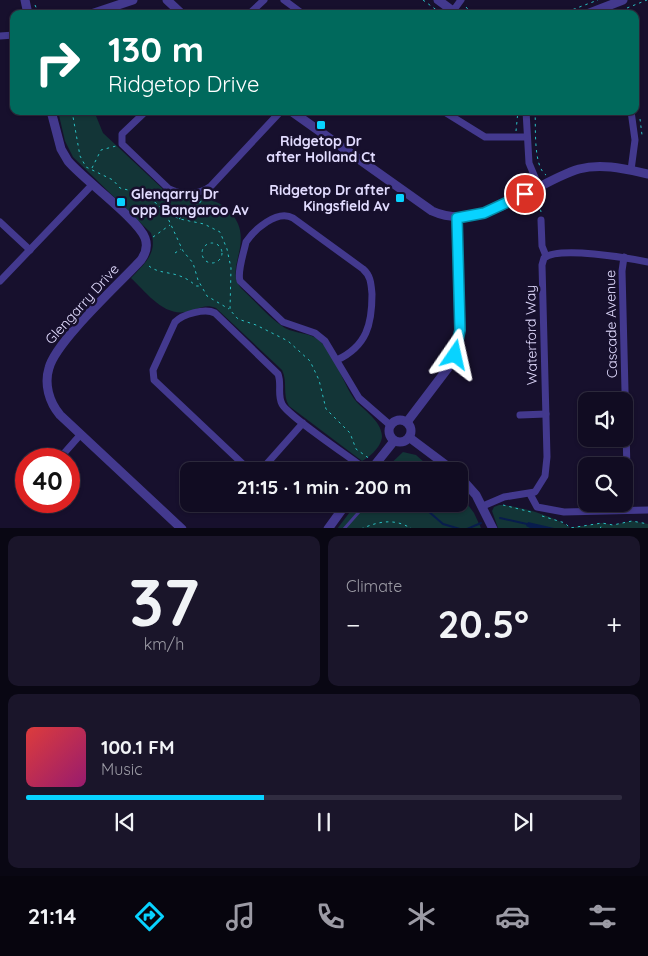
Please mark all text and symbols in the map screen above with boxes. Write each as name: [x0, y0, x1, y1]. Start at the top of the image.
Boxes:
text: 130 m: [108, 27, 204, 71]
icon: right: [25, 30, 90, 95]
text: Ridgetop Drive: [108, 70, 259, 98]
marker: Ridgetop Dr after Holland Ct: [315, 119, 327, 131]
place label: Ridgetop Dr after Holland Ct: [266, 132, 376, 166]
pin: [504, 173, 546, 215]
icon: arrive: [511, 180, 539, 208]
place label: Ridgetop Dr after Kingsfield Av: [269, 181, 390, 215]
place label: Glenqarry Dr opp Bangaroo Av: [131, 185, 249, 219]
marker: Ridgetop Dr after Kingsfield Av: [394, 192, 406, 204]
marker: Glenqarry Dr opp Bangaroo Av: [115, 196, 127, 208]
street label: Glengarry Drive: [41, 260, 123, 348]
street label: Cascade Avenue: [601, 270, 621, 378]
street label: Waterford Way: [521, 285, 541, 385]
position arrow: [428, 328, 480, 380]
map controls: [578, 392, 633, 512]
button: sound: [578, 392, 633, 447]
speed limit sign: 40: [15, 448, 80, 513]
button: search: [578, 457, 633, 512]
text: 21:15 · 1 min · 200 m: [237, 475, 411, 499]
text: 37: [129, 561, 199, 642]
text: Climate: [346, 576, 402, 596]
text: 20.5°: [438, 600, 529, 648]
text: −: [346, 607, 361, 642]
text: +: [606, 607, 622, 642]
text: km/h: [144, 634, 184, 654]
text: 100.1 FM: [101, 735, 174, 759]
text: Music: [101, 759, 143, 779]
icon: previous: [111, 808, 139, 836]
icon: pause: [310, 808, 338, 836]
icon: next: [509, 808, 537, 836]
icon: directions: [132, 899, 167, 934]
icon: music: [223, 899, 258, 934]
icon: phone: [313, 899, 348, 934]
icon: climate: [404, 899, 439, 934]
icon: car: [495, 899, 530, 934]
icon: filters: [585, 899, 620, 934]
text: 21:14: [28, 902, 76, 930]

